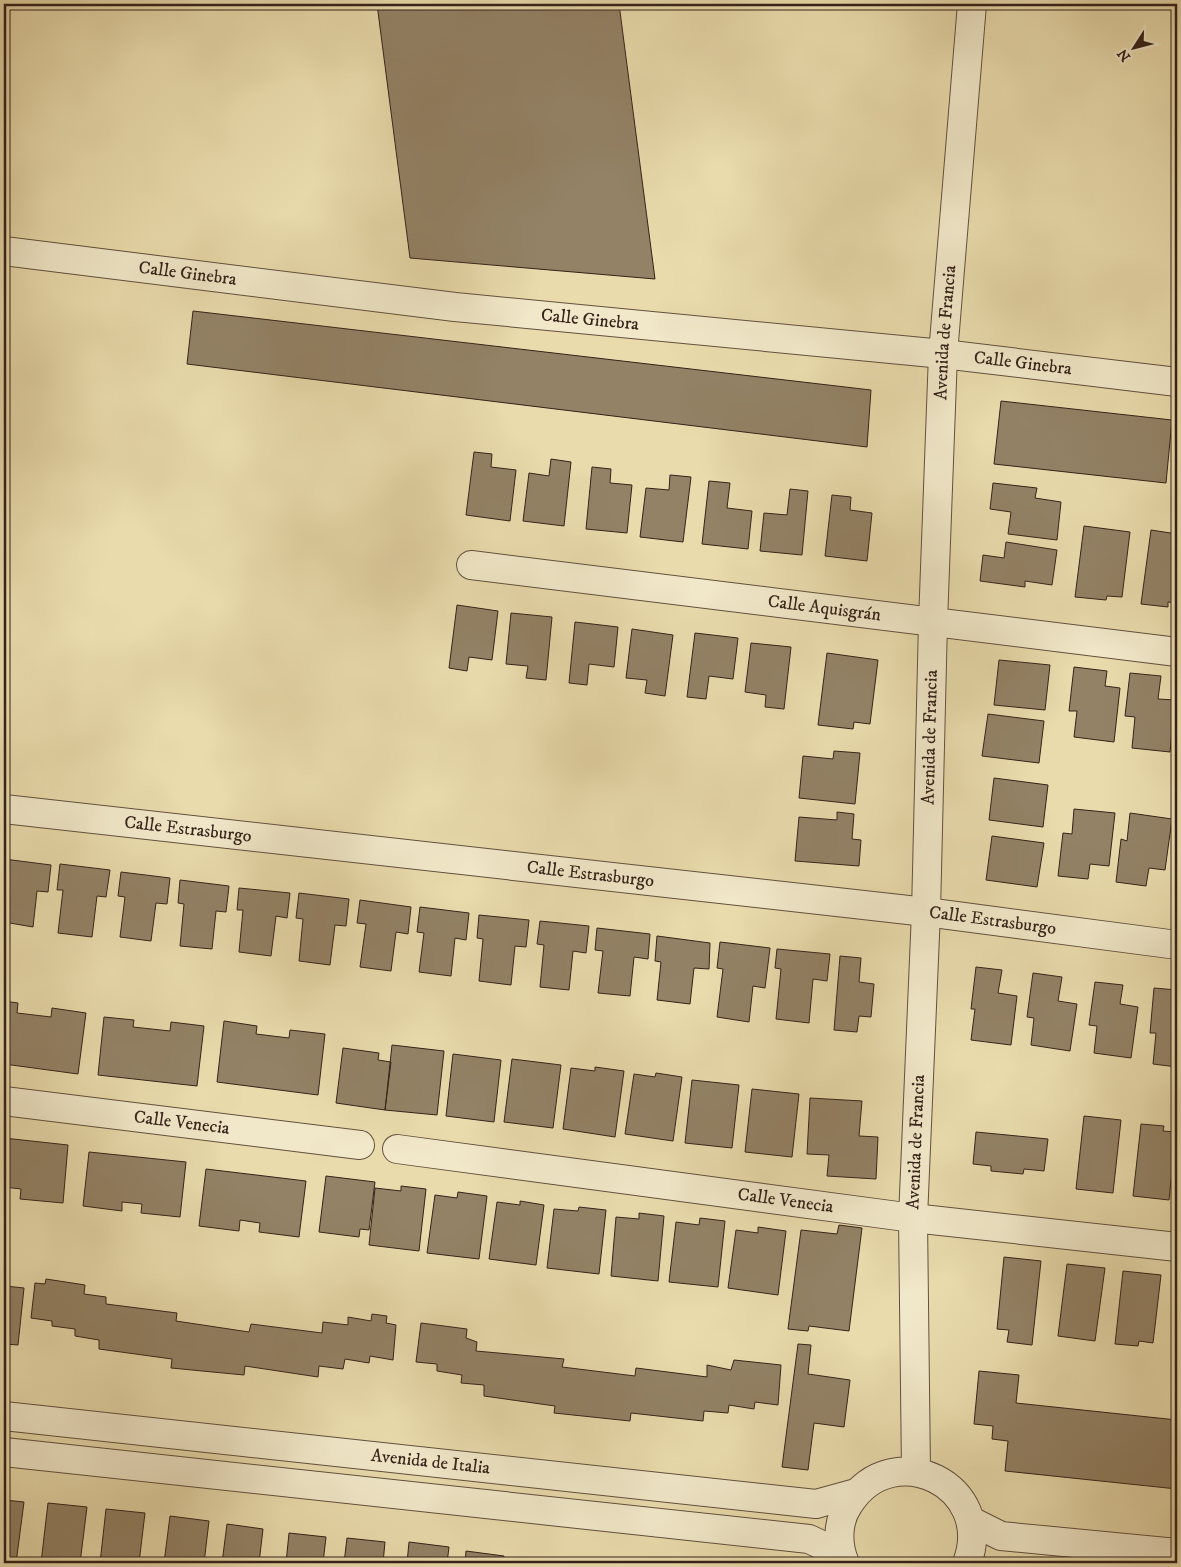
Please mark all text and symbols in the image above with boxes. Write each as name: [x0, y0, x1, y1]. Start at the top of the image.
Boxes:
north arrow: [1108, 22, 1158, 72]
text: N: [1113, 45, 1135, 65]
street label: Calle Ginebra: [137, 257, 238, 291]
street label: Avenida de Francia: [930, 264, 961, 401]
street label: Calle Ginebra: [540, 304, 640, 336]
street label: Calle Ginebra: [973, 347, 1073, 380]
street label: Calle Aquisgrán: [766, 591, 883, 627]
street label: Avenida de Francia: [918, 669, 943, 805]
street label: Calle Estrasburgo: [123, 812, 253, 848]
street label: Calle Estrasburgo: [526, 856, 655, 893]
street label: Calle Estrasburgo: [928, 902, 1058, 940]
street label: Avenida de Francia: [902, 1074, 930, 1210]
street label: Calle Venecia: [132, 1106, 231, 1140]
street label: Calle Venecia: [736, 1184, 835, 1218]
street label: Avenida de Italia: [370, 1445, 491, 1480]

